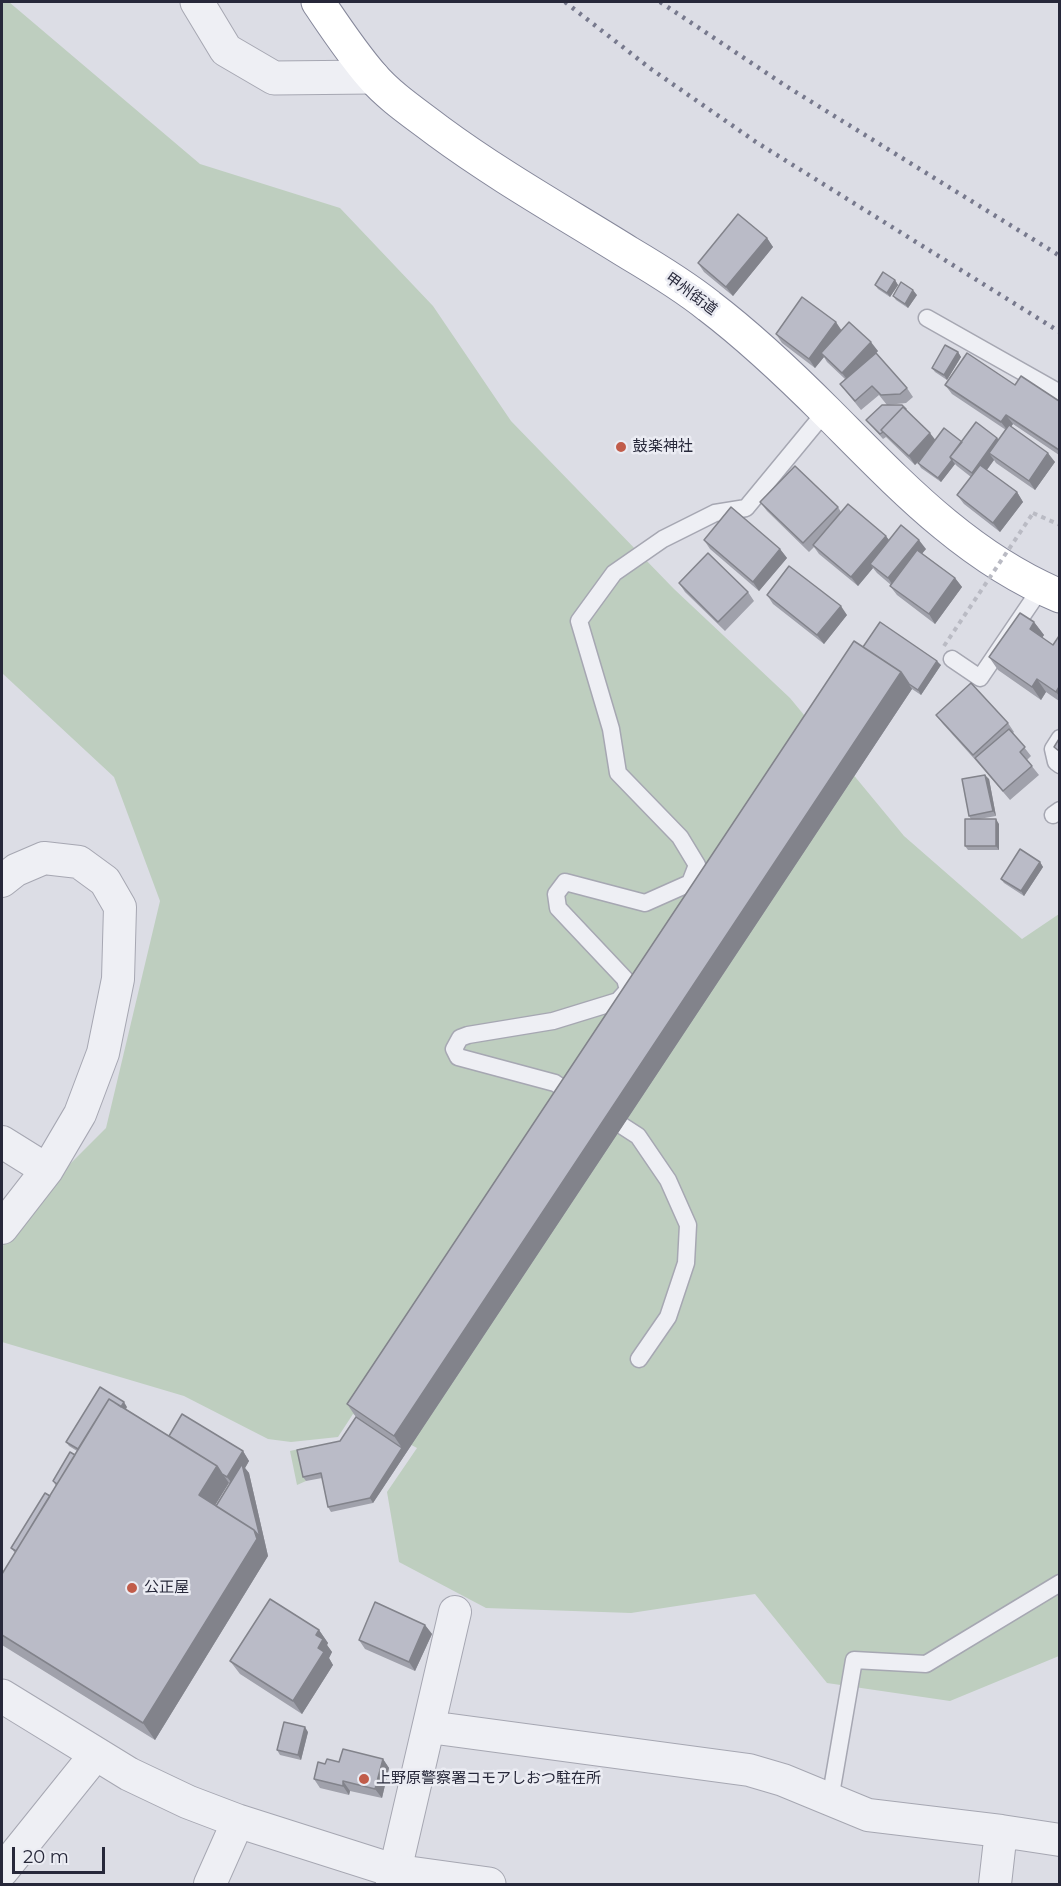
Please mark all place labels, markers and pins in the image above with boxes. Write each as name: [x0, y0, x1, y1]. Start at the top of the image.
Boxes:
place label: 鼓楽神社: [633, 438, 693, 456]
marker: 鼓楽神社: [614, 440, 628, 454]
place label: 公正屋: [144, 1579, 189, 1597]
marker: 公正屋: [125, 1581, 139, 1595]
place label: 上野原警察署コモアしおつ駐在所: [376, 1770, 601, 1788]
marker: 上野原警察署コモアしおつ駐在所: [357, 1772, 371, 1786]

